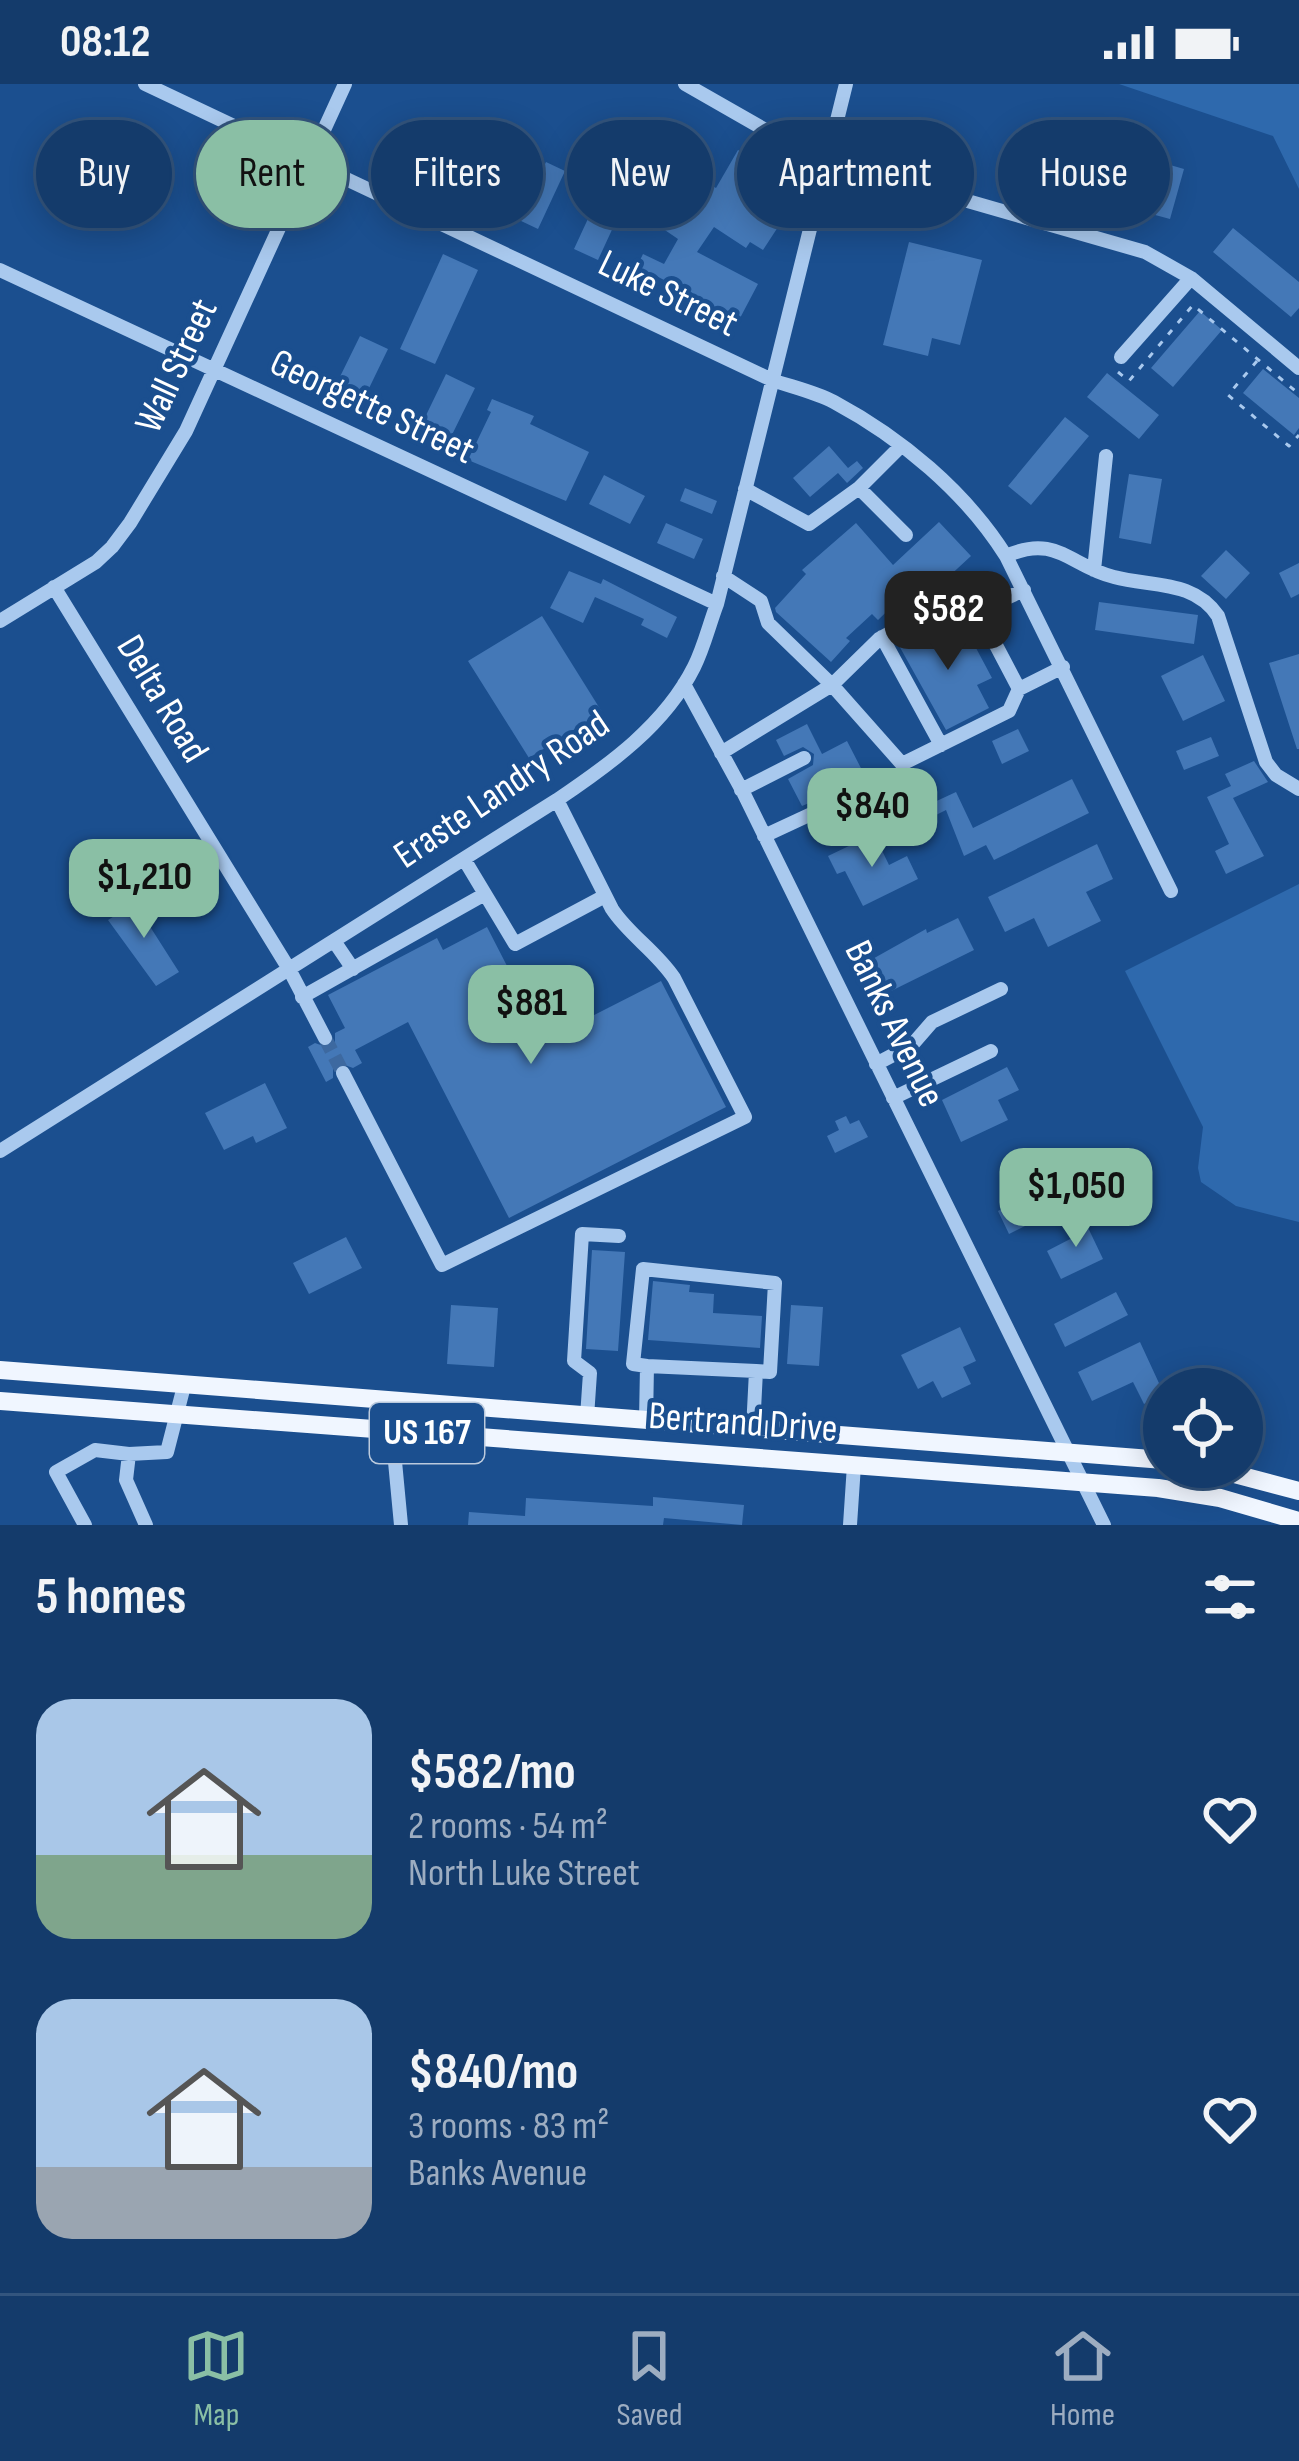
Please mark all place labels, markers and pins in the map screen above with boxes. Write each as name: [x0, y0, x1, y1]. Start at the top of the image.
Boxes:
pin: $582: [877, 571, 1019, 673]
pin: $840: [801, 768, 943, 870]
pin: $1,210: [46, 839, 242, 941]
pin: $881: [460, 965, 602, 1067]
pin: $1,050: [978, 1148, 1174, 1250]

